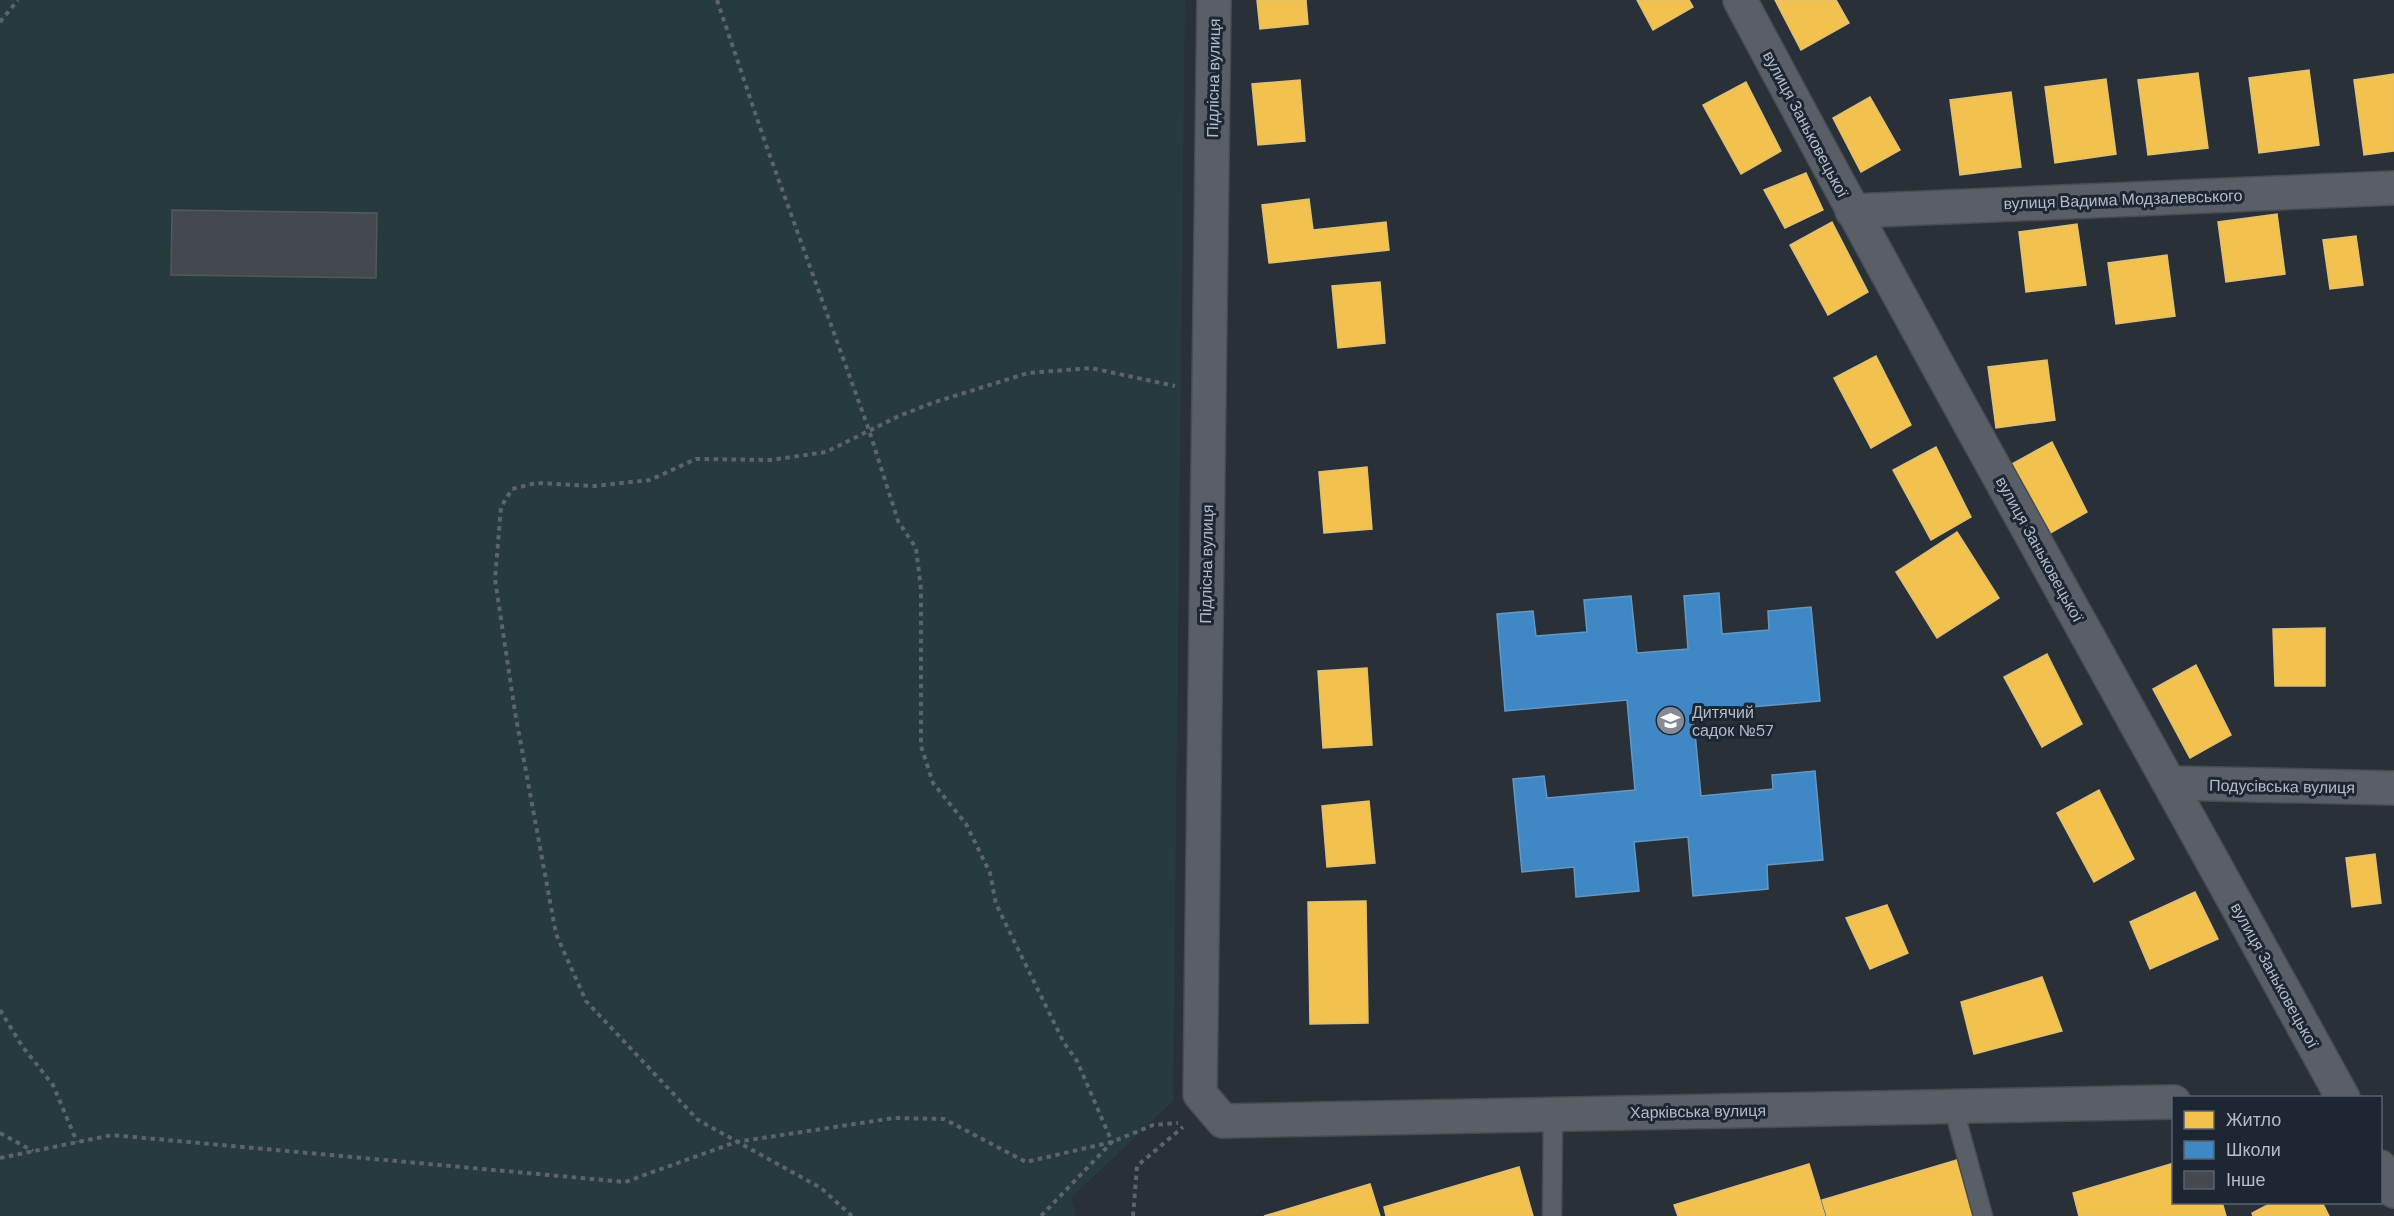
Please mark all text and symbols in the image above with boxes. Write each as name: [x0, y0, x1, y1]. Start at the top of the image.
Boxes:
street label: Підлісна вулиця: [1202, 18, 1225, 138]
street label: вулиця Заньковецької: [1758, 47, 1853, 202]
street label: вулиця Вадима Модзалевського: [2003, 185, 2243, 214]
street label: вулиця Заньковецької: [1991, 473, 2089, 626]
street label: Підлісна вулиця: [1195, 504, 1218, 624]
place label: Дитячий садок №57: [1692, 702, 1774, 741]
school or university icon: Дитячий садок №57: [1655, 705, 1687, 737]
street label: Подусівська вулиця: [2209, 775, 2355, 798]
street label: вулиця Заньковецької: [2226, 899, 2324, 1052]
legend: [2172, 1096, 2382, 1204]
street label: Харківська вулиця: [1630, 1100, 1766, 1123]
text: Житло: [2226, 1108, 2281, 1132]
text: Школи: [2226, 1138, 2281, 1162]
text: Інше: [2226, 1168, 2265, 1192]

